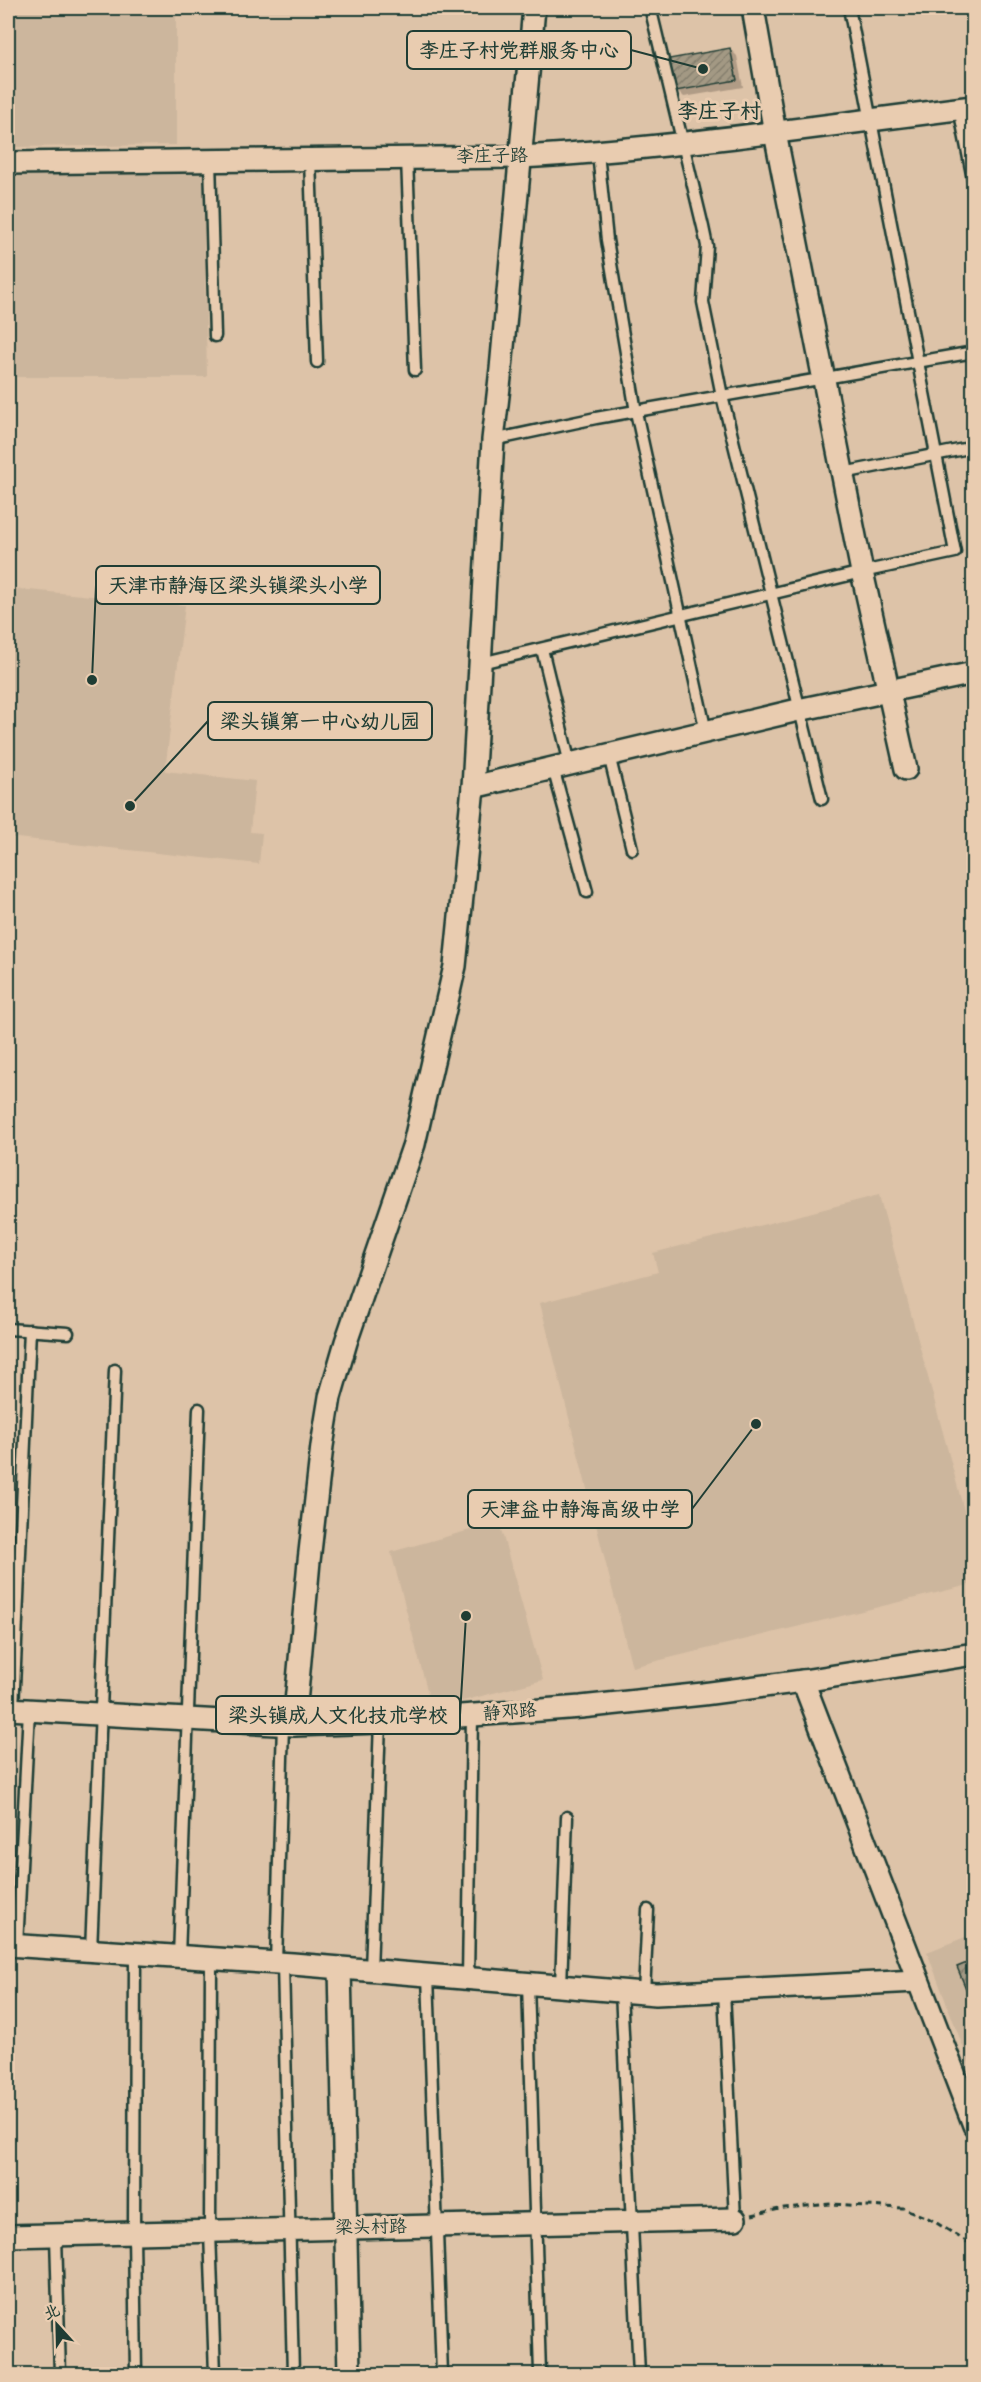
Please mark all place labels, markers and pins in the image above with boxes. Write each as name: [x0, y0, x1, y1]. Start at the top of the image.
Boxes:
callout: 李庄子村党群服务中心: [407, 31, 631, 69]
callout: 天津市静海区梁头镇梁头小学: [96, 566, 380, 604]
callout: 梁头镇第一中心幼儿园: [208, 702, 432, 740]
callout: 天津益中静海高级中学: [468, 1490, 692, 1528]
callout: 梁头镇成人文化技术学校: [216, 1696, 460, 1734]

